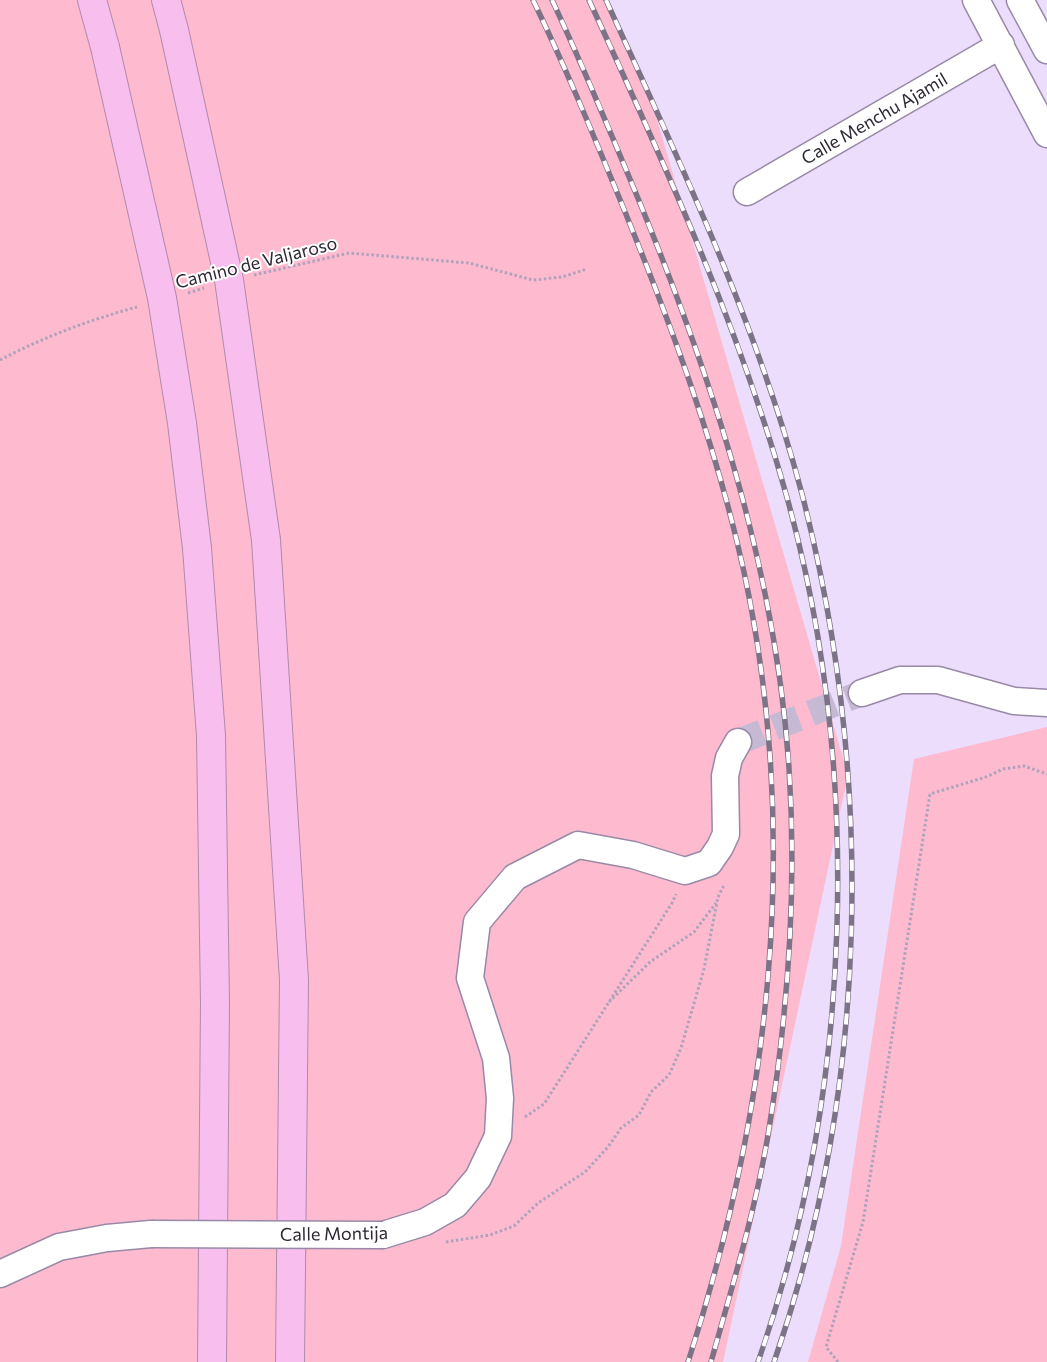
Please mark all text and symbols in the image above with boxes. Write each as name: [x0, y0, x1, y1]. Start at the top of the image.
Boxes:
street label: Calle Menchu Ajamil: [797, 67, 951, 169]
street label: Camino de Valjaroso: [173, 231, 339, 293]
street label: Calle Montija: [280, 1221, 388, 1245]

